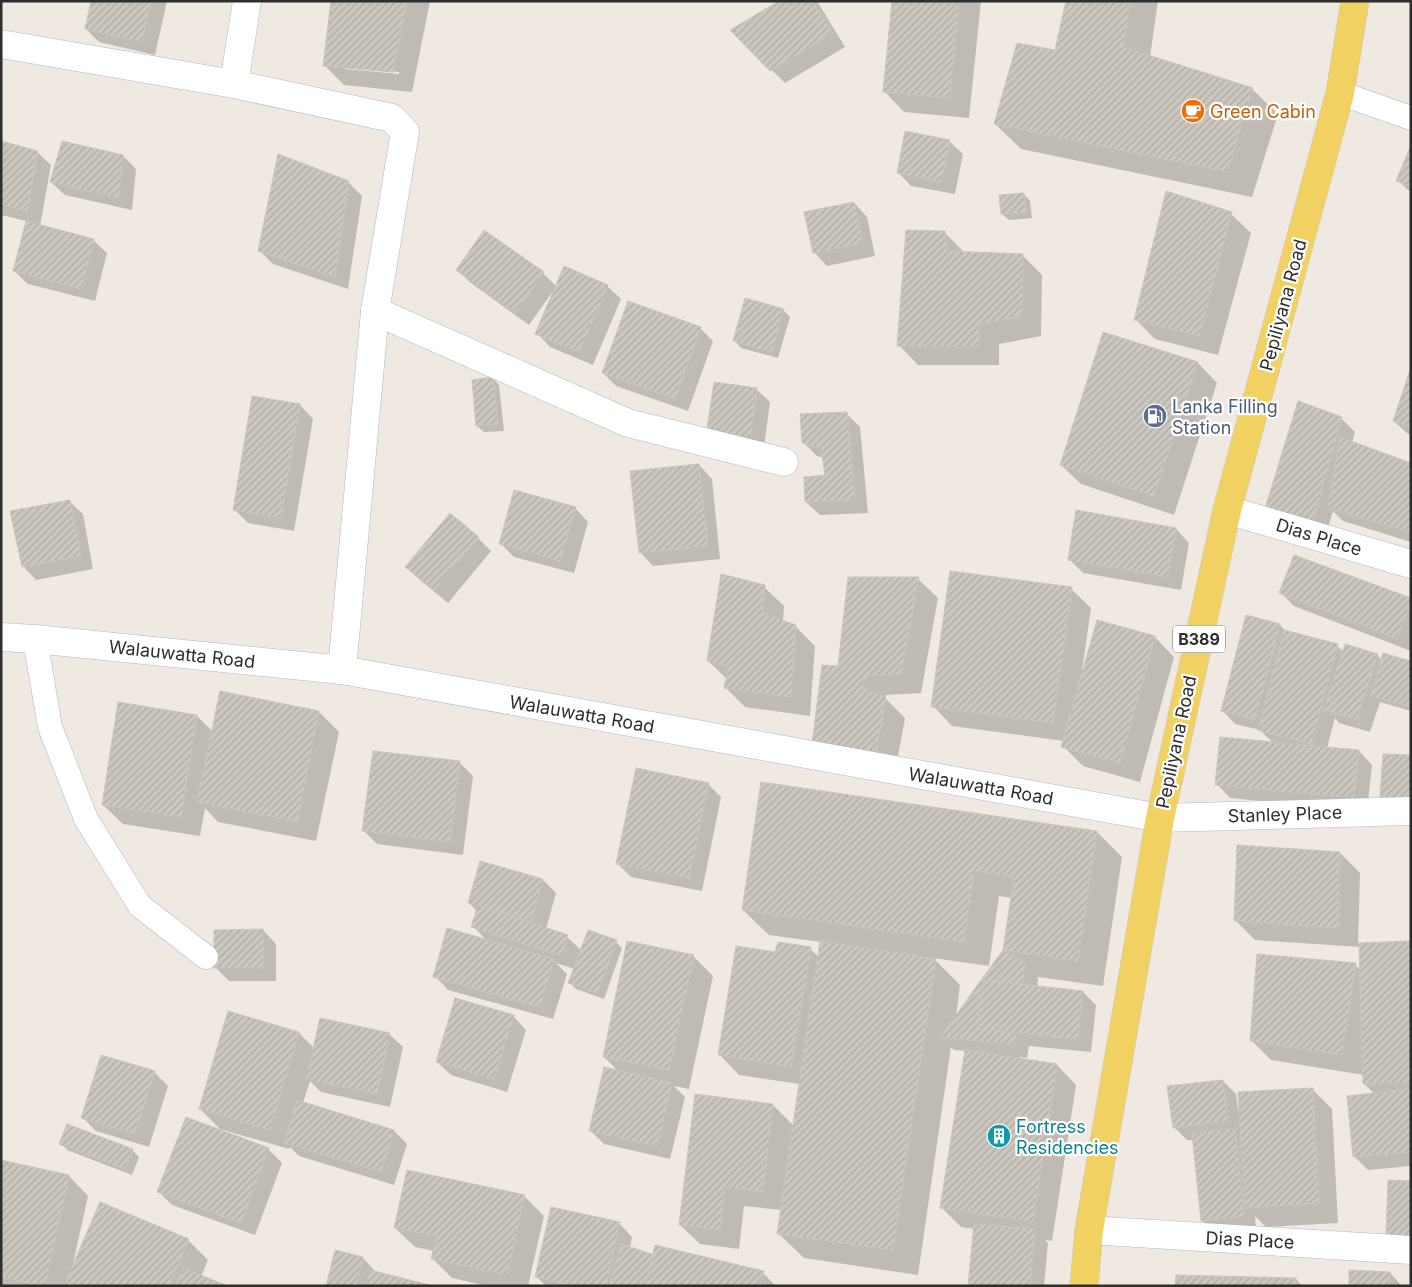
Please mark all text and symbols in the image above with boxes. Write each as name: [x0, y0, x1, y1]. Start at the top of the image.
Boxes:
cafe icon: Green Cabin: [1180, 98, 1206, 124]
place label: Green Cabin: [1210, 101, 1316, 122]
street label: Pepiliyana Road: [1255, 237, 1311, 373]
place label: Lanka Filling Station: [1172, 396, 1278, 438]
fuel station icon: Lanka Filling Station: [1142, 403, 1168, 429]
street label: Dias Place: [1273, 514, 1365, 560]
road number: B389: [1173, 626, 1225, 652]
street label: Walauwatta Road: [108, 636, 256, 672]
street label: Pepiliyana Road: [1152, 674, 1200, 810]
street label: Walauwatta Road: [508, 691, 656, 737]
street label: Walauwatta Road: [907, 763, 1055, 809]
street label: Stanley Place: [1227, 802, 1343, 826]
place label: Fortress Residencies: [1016, 1116, 1118, 1158]
building icon: Fortress Residencies: [986, 1123, 1012, 1149]
street label: Dias Place: [1205, 1227, 1295, 1253]

